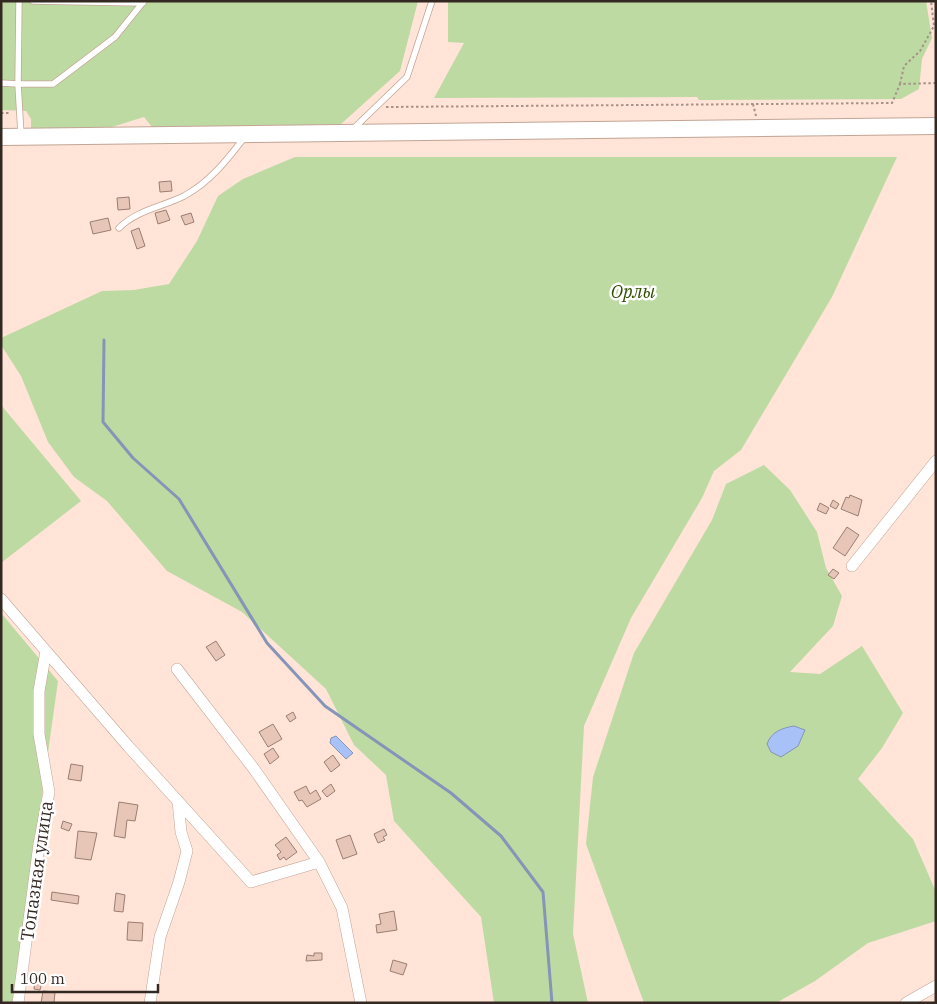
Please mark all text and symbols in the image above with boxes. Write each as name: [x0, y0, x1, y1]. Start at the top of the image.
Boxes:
park label: Орлы: [611, 280, 656, 303]
street label: Топазная улица: [15, 799, 58, 943]
scale bar: [12, 962, 159, 994]
text: 100 m: [20, 969, 65, 988]

